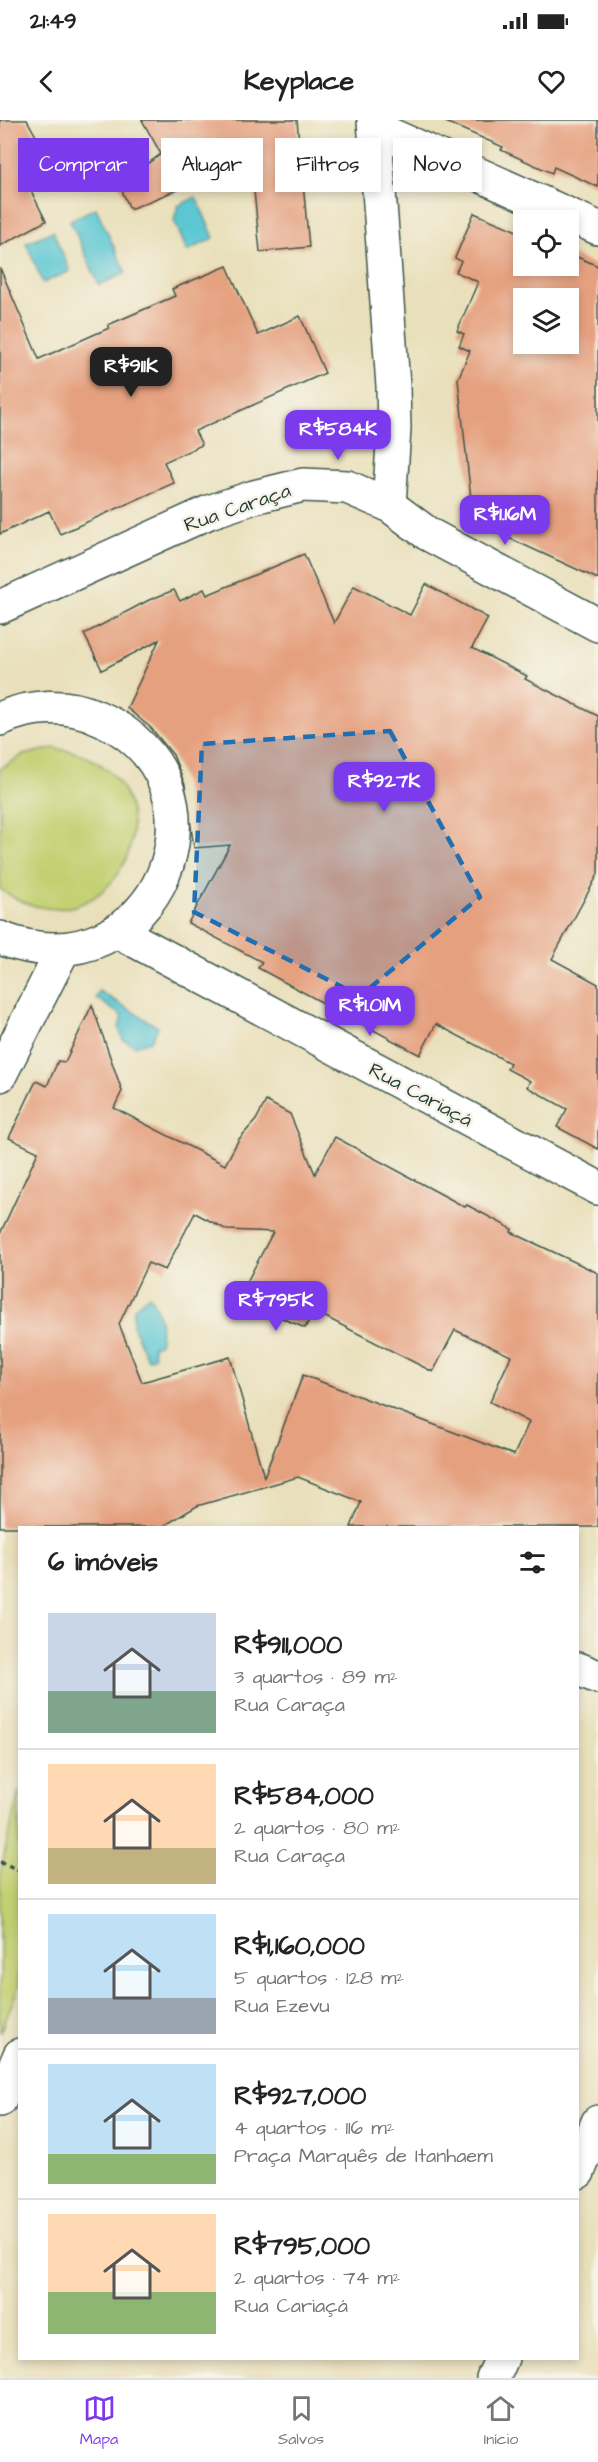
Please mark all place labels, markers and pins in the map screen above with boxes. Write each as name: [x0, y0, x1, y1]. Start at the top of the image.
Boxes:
pin: R$911K: [82, 347, 180, 398]
pin: R$584K: [289, 410, 387, 461]
pin: R$1.16M: [450, 495, 560, 546]
pin: R$927K: [335, 762, 433, 813]
pin: R$1.01M: [315, 986, 425, 1037]
pin: R$795K: [227, 1281, 325, 1332]

